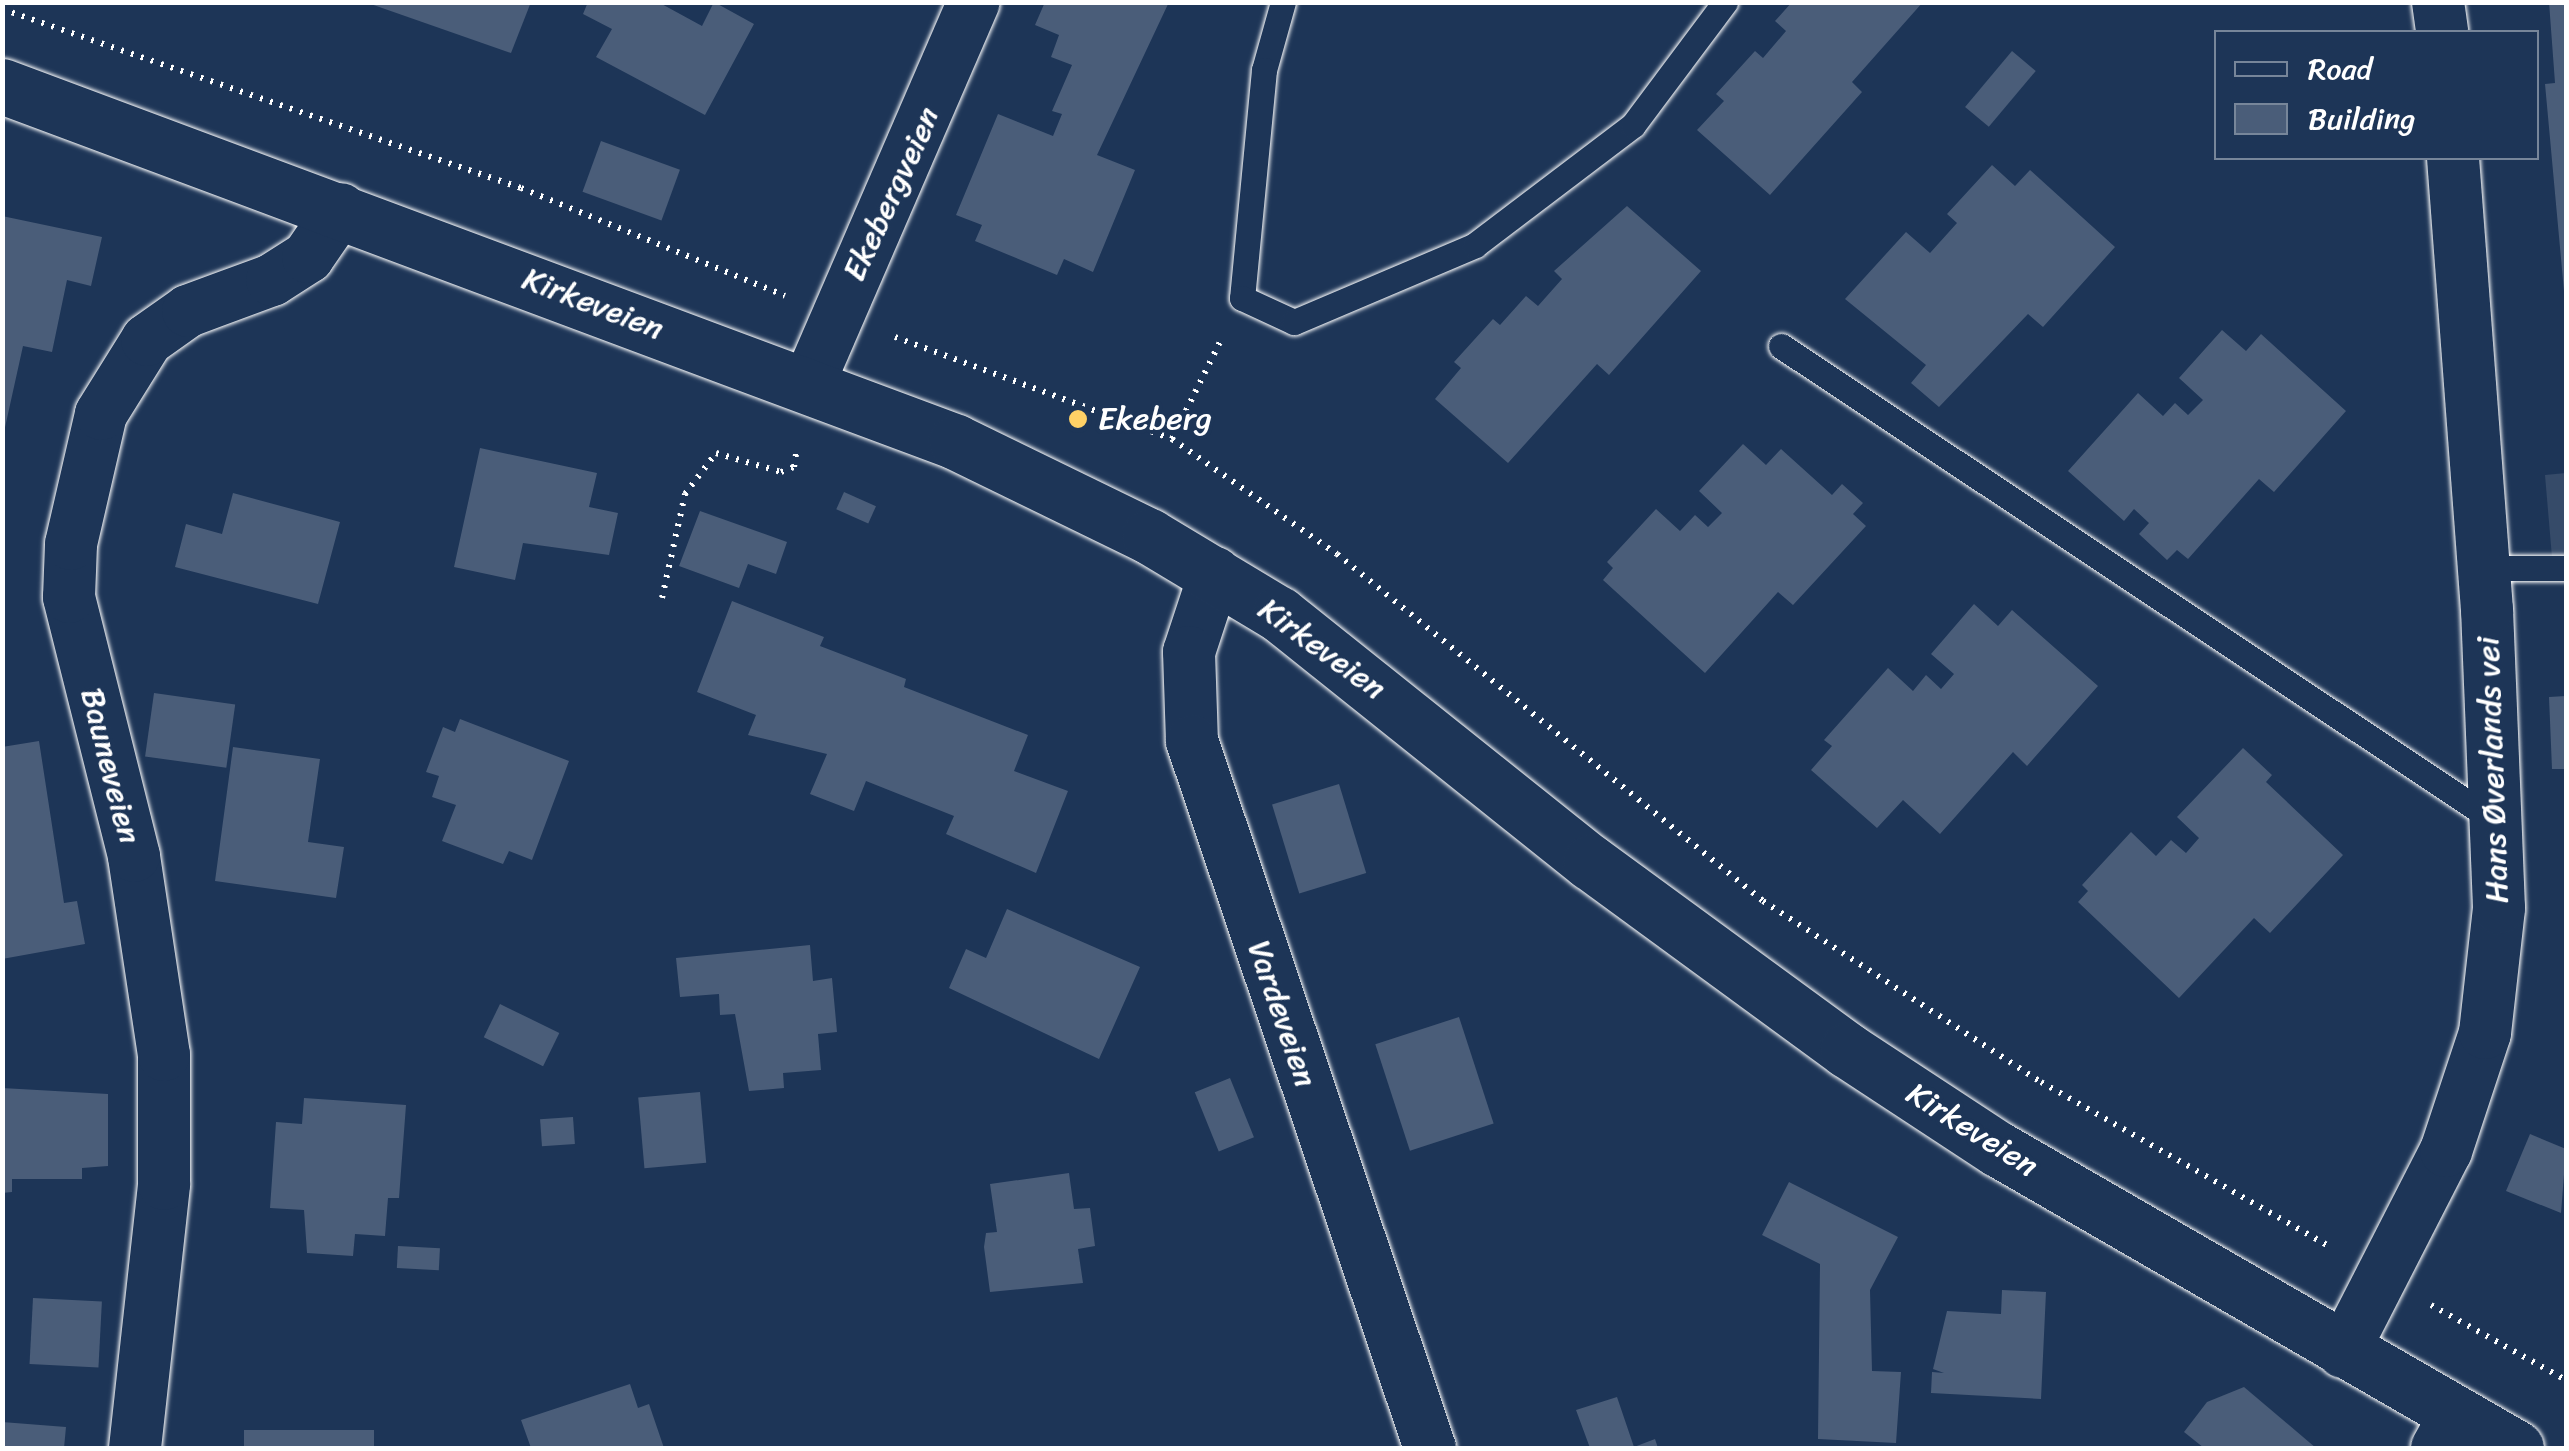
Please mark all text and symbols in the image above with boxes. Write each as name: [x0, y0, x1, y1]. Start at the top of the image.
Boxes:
legend: [2214, 30, 2539, 160]
text: Road: [2308, 42, 2372, 96]
text: Building: [2308, 92, 2415, 146]
street label: Ekebergveien: [835, 101, 949, 287]
street label: Kirkeveien: [517, 260, 669, 348]
place label: Ekeberg: [1098, 400, 1212, 438]
marker: Ekeberg: [1067, 408, 1089, 430]
street label: Kirkeveien: [1251, 590, 1393, 708]
street label: Hans Øverlands vei: [2469, 637, 2517, 903]
street label: Bauneveien: [72, 684, 148, 848]
street label: Vardeveien: [1239, 936, 1325, 1092]
street label: Kirkeveien: [1899, 1075, 2045, 1185]

